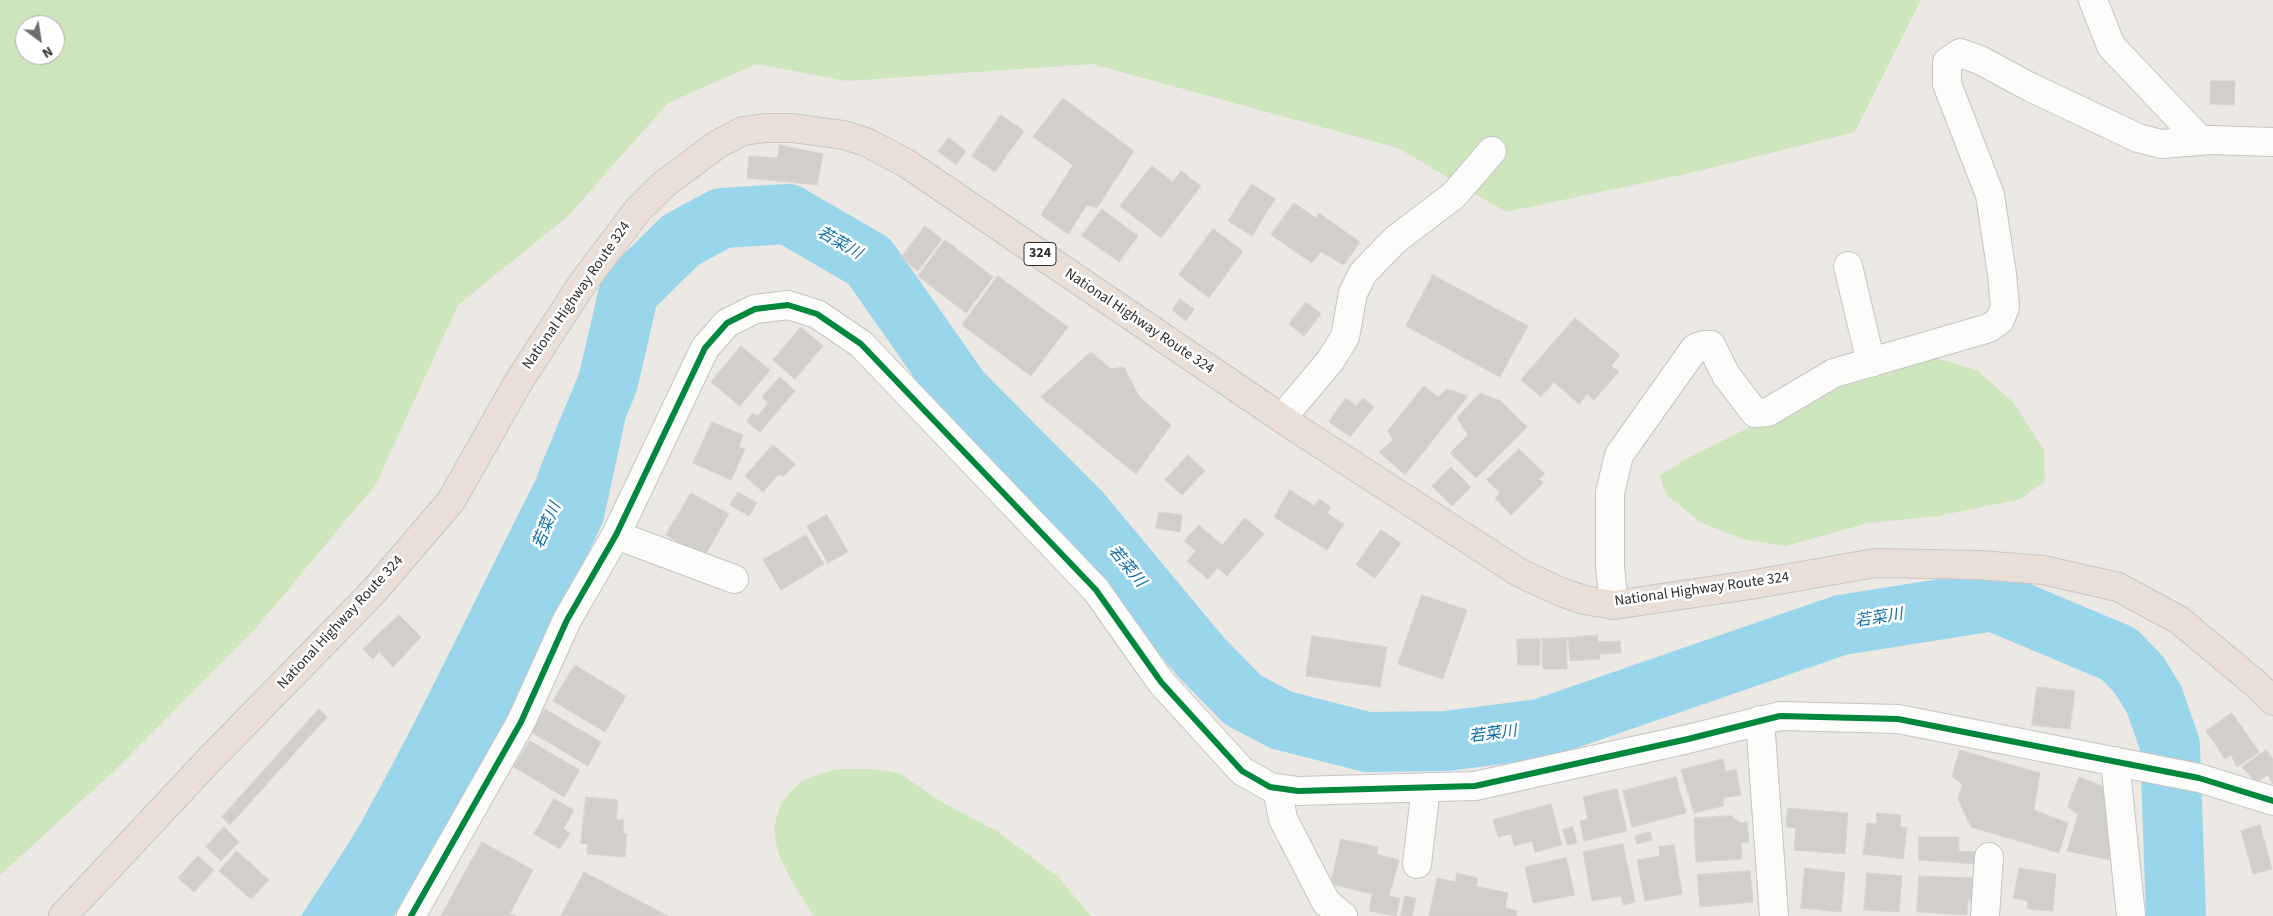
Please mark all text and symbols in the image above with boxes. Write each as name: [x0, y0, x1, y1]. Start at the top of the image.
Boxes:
north arrow: [15, 15, 65, 65]
text: N: [38, 41, 56, 63]
street label: National Highway Route 324: [519, 219, 635, 373]
water label: 若菜川: [813, 224, 865, 264]
road number: 324: [1024, 242, 1056, 266]
street label: National Highway Route 324: [1061, 265, 1217, 379]
water label: 若菜川: [530, 500, 566, 552]
water label: 若菜川: [1103, 542, 1149, 592]
street label: National Highway Route 324: [274, 552, 408, 694]
street label: National Highway Route 324: [1613, 569, 1791, 611]
water label: 若菜川: [1854, 606, 1904, 632]
water label: 若菜川: [1468, 723, 1518, 747]

